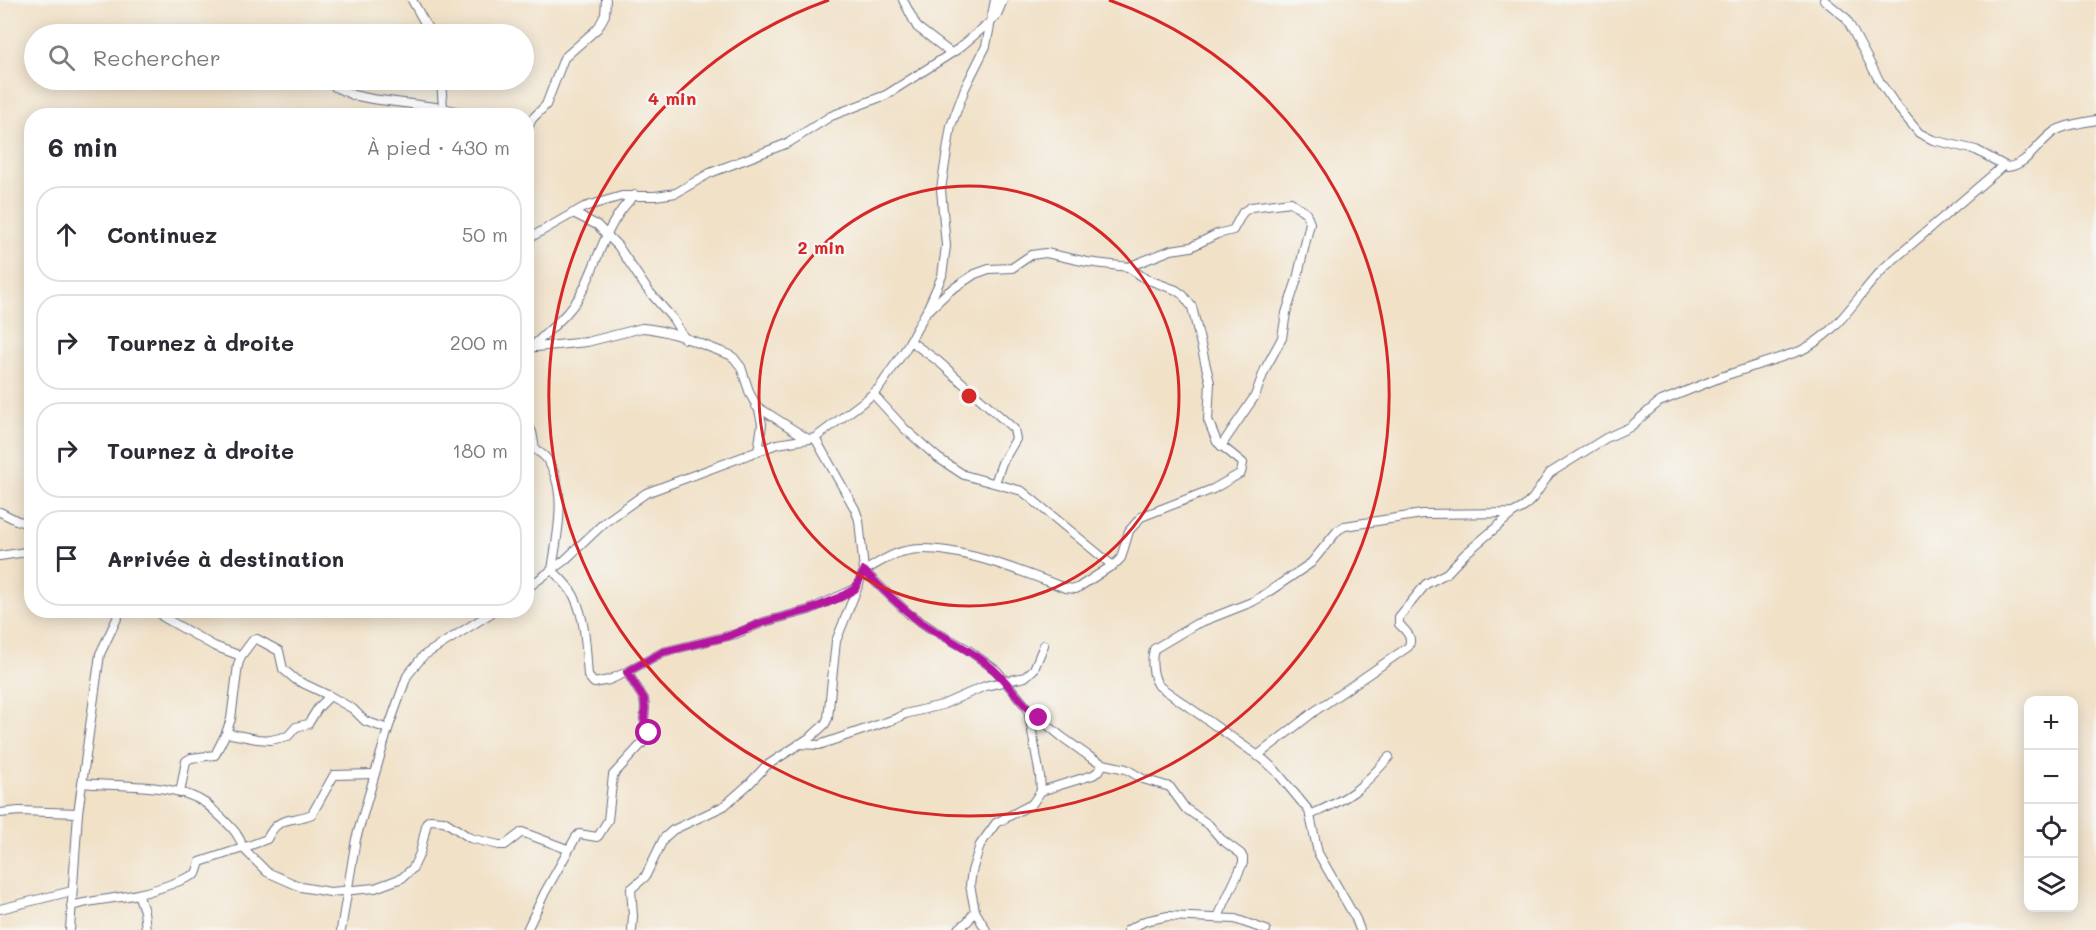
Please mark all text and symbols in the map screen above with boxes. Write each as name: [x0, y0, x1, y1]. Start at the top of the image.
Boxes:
search box: [24, 24, 534, 90]
icon: search: [45, 41, 78, 74]
text: Rechercher: [93, 43, 221, 72]
text: 4 min: [648, 86, 696, 110]
text: 6 min: [48, 130, 117, 164]
text: À pied · 430 m: [367, 134, 510, 160]
icon: ahead: [50, 218, 83, 251]
text: Continuez: [107, 220, 217, 249]
text: 50 m: [462, 221, 508, 247]
text: 2 min: [797, 235, 845, 259]
icon: right: [50, 326, 83, 359]
text: Tournez à droite: [107, 328, 294, 357]
text: 200 m: [450, 329, 508, 355]
centre of rings: [959, 386, 979, 406]
icon: right: [50, 434, 83, 467]
text: Tournez à droite: [107, 436, 294, 465]
text: 180 m: [452, 437, 508, 463]
icon: arrive: [50, 542, 83, 575]
text: Arrivée à destination: [107, 544, 344, 573]
map controls: [2024, 696, 2078, 912]
button: +: [2024, 696, 2078, 750]
route end: [1025, 704, 1051, 730]
route start: [635, 719, 661, 745]
button: −: [2024, 750, 2078, 804]
button: locate: [2024, 804, 2078, 858]
button: layers: [2024, 858, 2078, 912]

